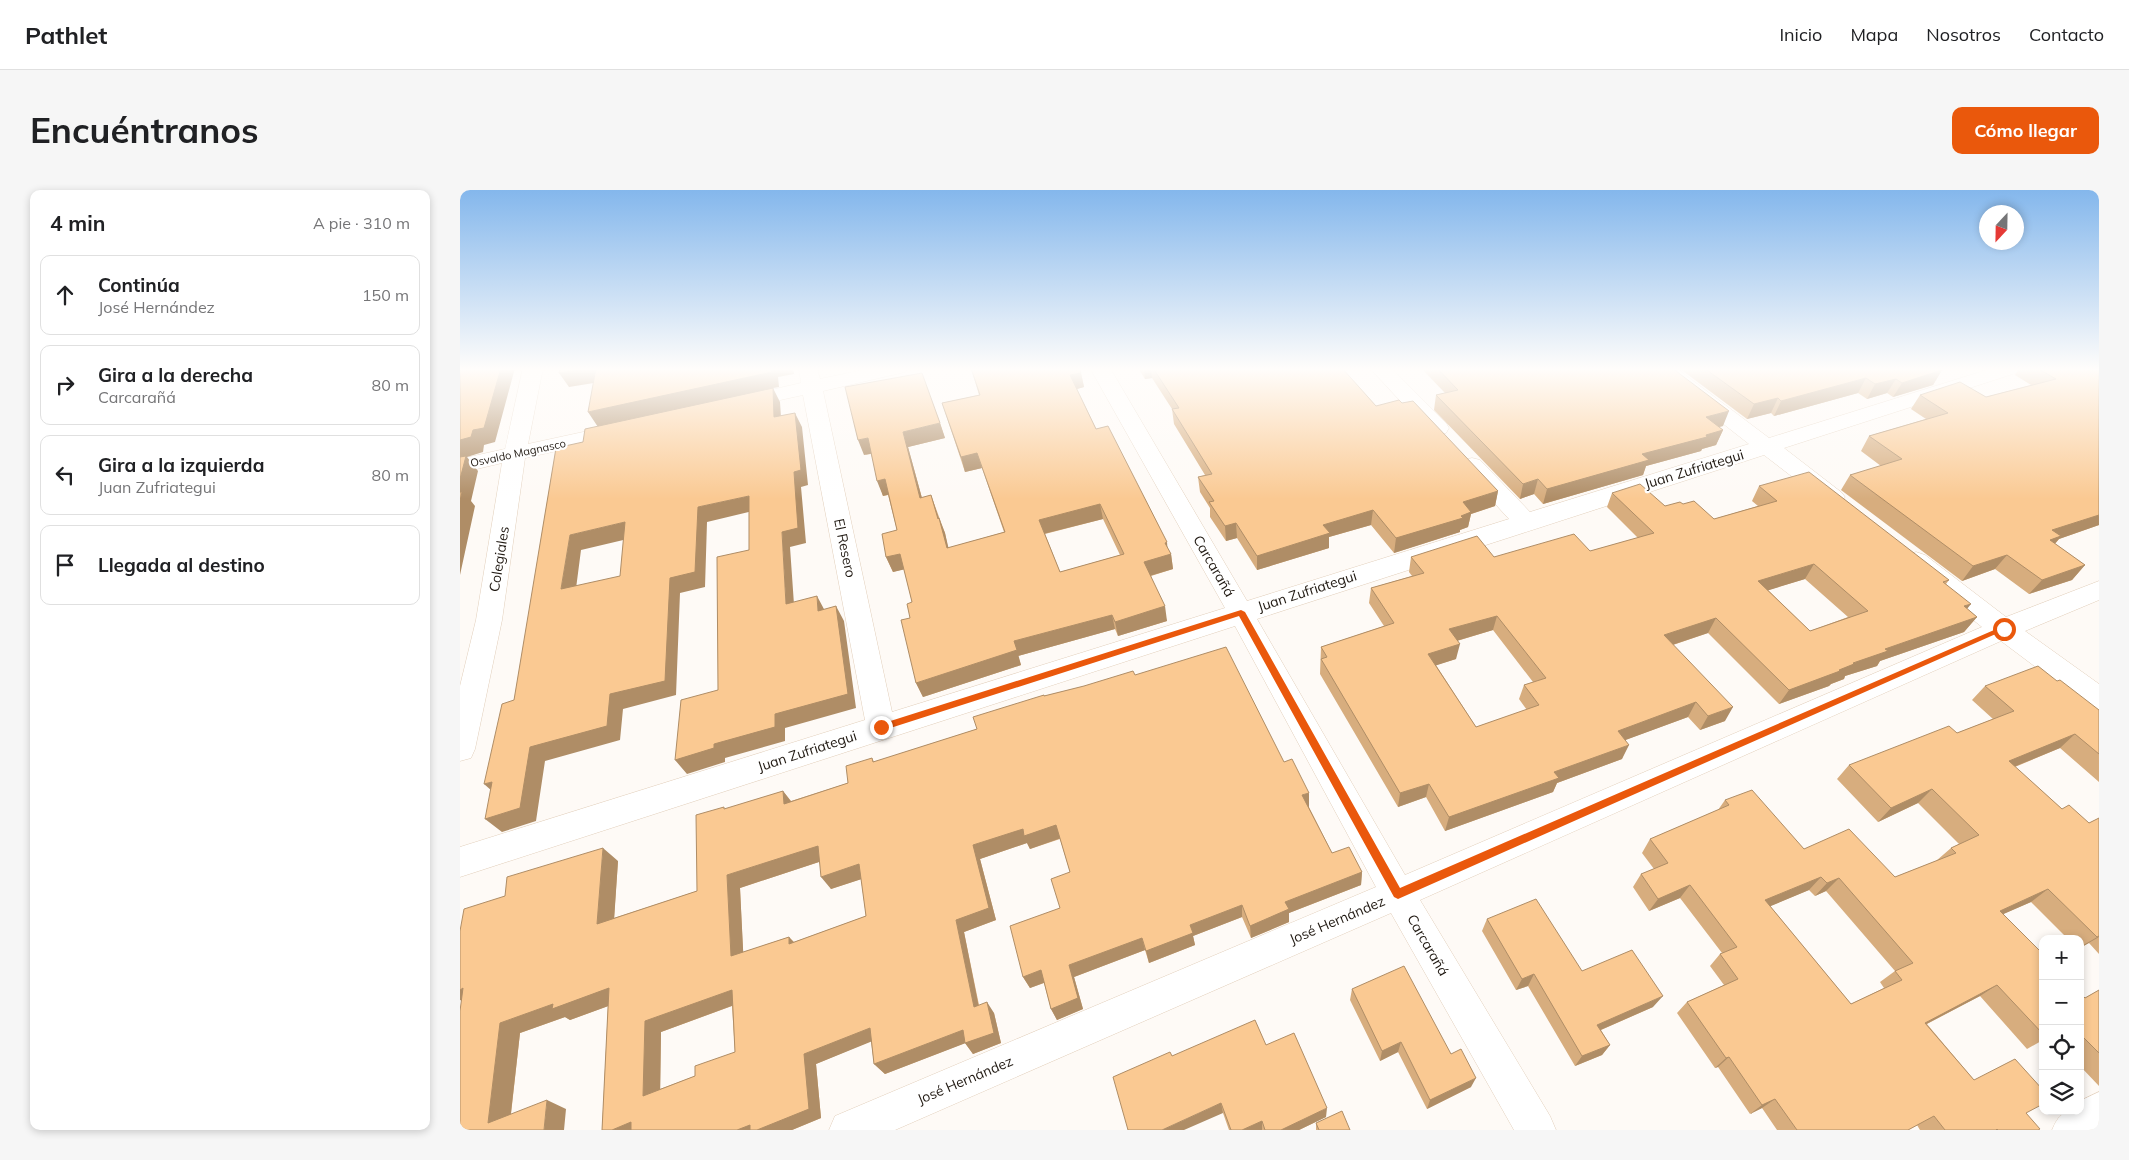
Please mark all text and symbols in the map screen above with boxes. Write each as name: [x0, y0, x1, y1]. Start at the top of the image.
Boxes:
text: Pathlet: [25, 20, 107, 50]
text: Inicio: [1779, 23, 1822, 46]
text: Mapa: [1850, 23, 1898, 46]
text: Nosotros: [1926, 23, 2001, 46]
text: Contacto: [2029, 23, 2104, 46]
button: Cómo llegar: [1952, 107, 2099, 154]
text: Encuéntranos: [30, 108, 259, 152]
north arrow: [1979, 205, 2024, 250]
text: 4 min: [50, 210, 105, 236]
text: A pie · 310 m: [313, 213, 410, 233]
text: Continúa: [98, 273, 180, 297]
icon: ahead: [51, 281, 79, 309]
text: 150 m: [362, 285, 409, 305]
text: José Hernández: [98, 297, 215, 317]
text: Gira a la derecha: [98, 363, 253, 387]
icon: right: [51, 371, 79, 399]
text: 80 m: [372, 375, 409, 395]
text: Carcarañá: [98, 387, 176, 407]
street label: Osvaldo Magnasco: [469, 436, 567, 470]
street label: Juan Zufriategui: [1642, 445, 1746, 493]
text: Gira a la izquierda: [98, 453, 264, 477]
icon: left: [51, 461, 79, 489]
text: 80 m: [372, 465, 409, 485]
text: Juan Zufriategui: [98, 477, 216, 497]
street label: El Resero: [830, 517, 860, 579]
street label: Colegiales: [485, 525, 513, 593]
street label: Carcarañá: [1189, 532, 1239, 600]
icon: arrive: [51, 551, 79, 579]
text: Llegada al destino: [98, 553, 265, 577]
street label: Juan Zufriategui: [1255, 567, 1359, 615]
route start: [1993, 618, 2016, 641]
route end: [870, 716, 893, 739]
street label: Juan Zufriategui: [755, 727, 859, 775]
street label: José Hernández: [1286, 892, 1388, 948]
street label: Carcarañá: [1403, 911, 1453, 979]
map controls: [2039, 935, 2084, 1115]
button: +: [2039, 935, 2084, 980]
button: −: [2039, 980, 2084, 1025]
button: locate: [2039, 1025, 2084, 1070]
street label: José Hernández: [914, 1052, 1016, 1108]
button: layers: [2039, 1070, 2084, 1115]

